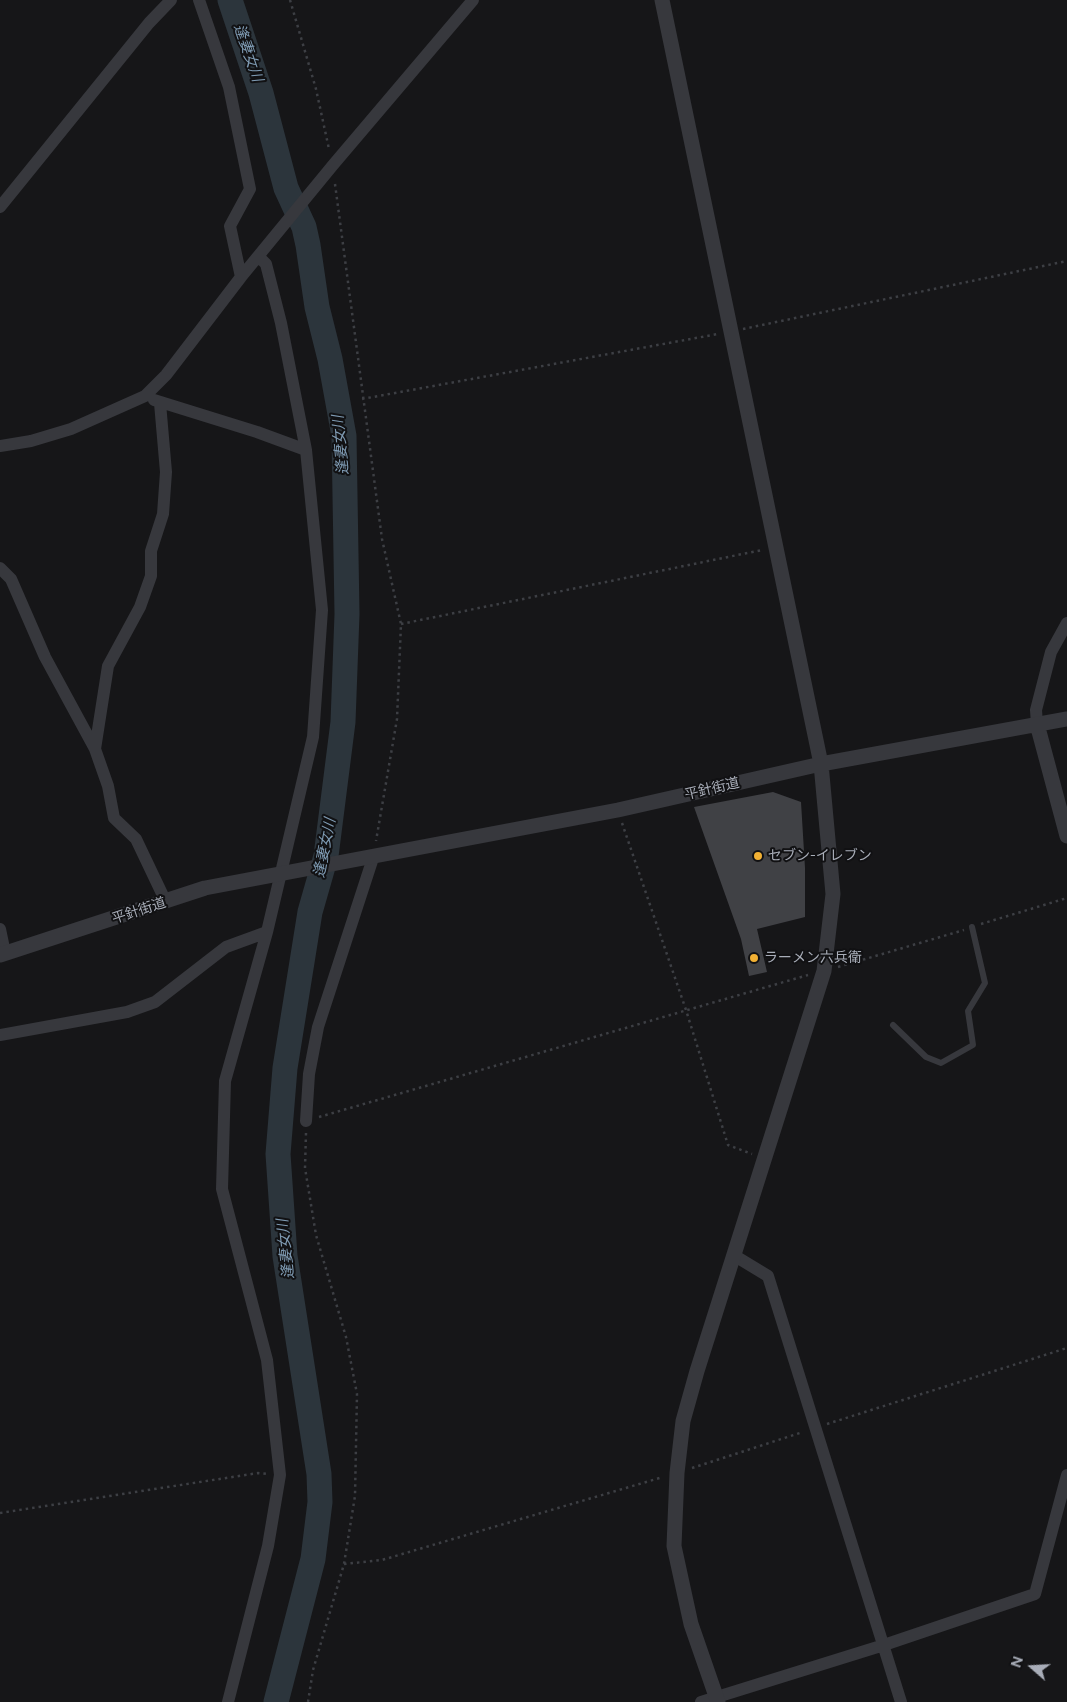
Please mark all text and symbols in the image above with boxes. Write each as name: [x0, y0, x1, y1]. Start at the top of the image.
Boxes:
water label: 逢妻女川: [230, 22, 266, 84]
water label: 逢妻女川: [329, 414, 353, 476]
street label: 平針街道: [683, 775, 741, 803]
water label: 逢妻女川: [310, 817, 340, 879]
place label: セブン-イレブン: [768, 848, 872, 864]
marker: セブン-イレブン: [752, 850, 764, 862]
street label: 平針街道: [110, 894, 168, 928]
place label: ラーメン六兵衛: [764, 950, 862, 966]
marker: ラーメン六兵衛: [748, 952, 760, 964]
water label: 逢妻女川: [274, 1218, 298, 1280]
north arrow: [1007, 1642, 1057, 1692]
text: N: [1008, 1654, 1027, 1670]

